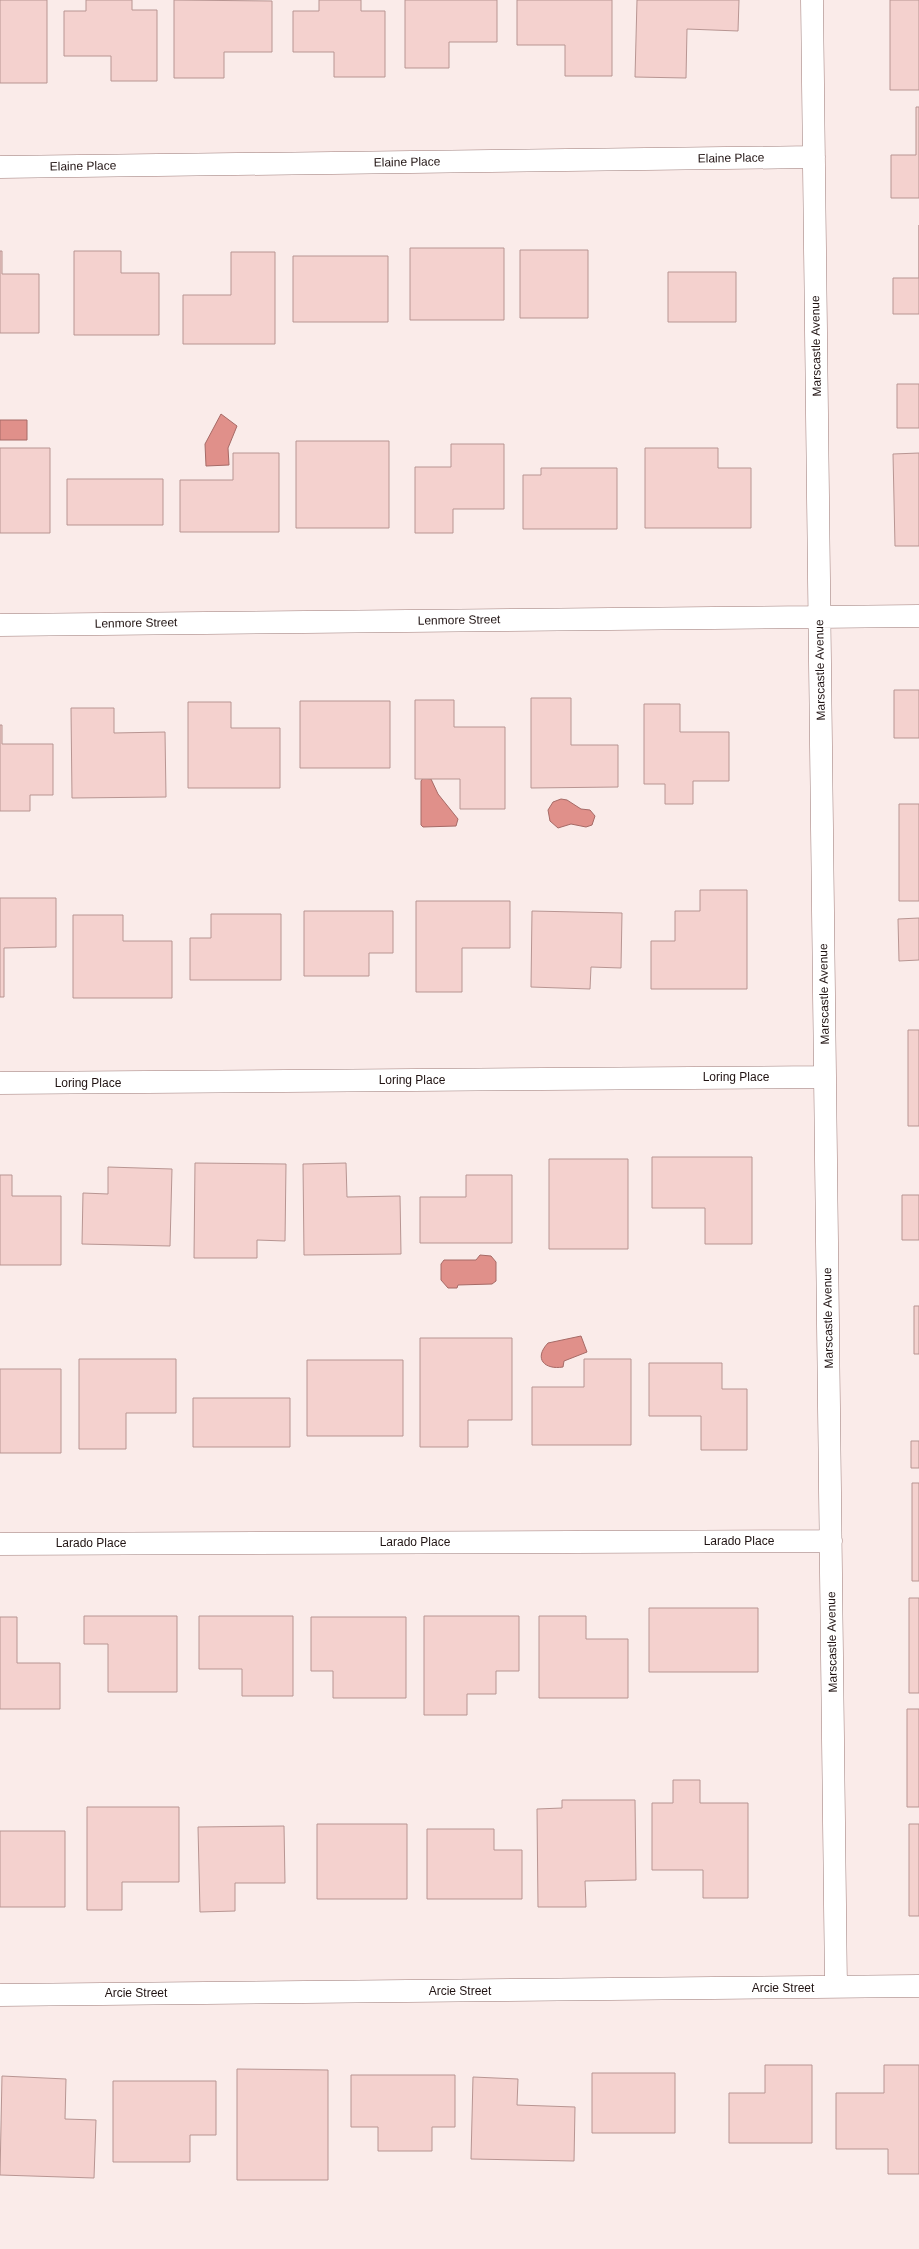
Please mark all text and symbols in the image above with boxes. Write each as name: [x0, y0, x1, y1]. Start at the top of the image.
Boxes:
street label: Elaine Place: [698, 150, 765, 166]
street label: Elaine Place: [374, 154, 441, 170]
street label: Elaine Place: [50, 158, 117, 174]
street label: Marscastle Avenue: [808, 295, 824, 397]
street label: Lenmore Street: [418, 612, 501, 628]
street label: Lenmore Street: [95, 615, 178, 631]
street label: Marscastle Avenue: [812, 619, 828, 721]
street label: Marscastle Avenue: [816, 943, 832, 1045]
street label: Loring Place: [703, 1070, 770, 1084]
street label: Loring Place: [379, 1073, 446, 1087]
street label: Loring Place: [55, 1076, 122, 1090]
street label: Marscastle Avenue: [820, 1267, 836, 1369]
street label: Larado Place: [704, 1534, 775, 1548]
street label: Larado Place: [380, 1535, 451, 1549]
street label: Larado Place: [56, 1536, 127, 1550]
street label: Marscastle Avenue: [824, 1591, 840, 1693]
street label: Arcie Street: [752, 1981, 815, 1995]
street label: Arcie Street: [429, 1984, 492, 1998]
street label: Arcie Street: [105, 1986, 168, 2000]

